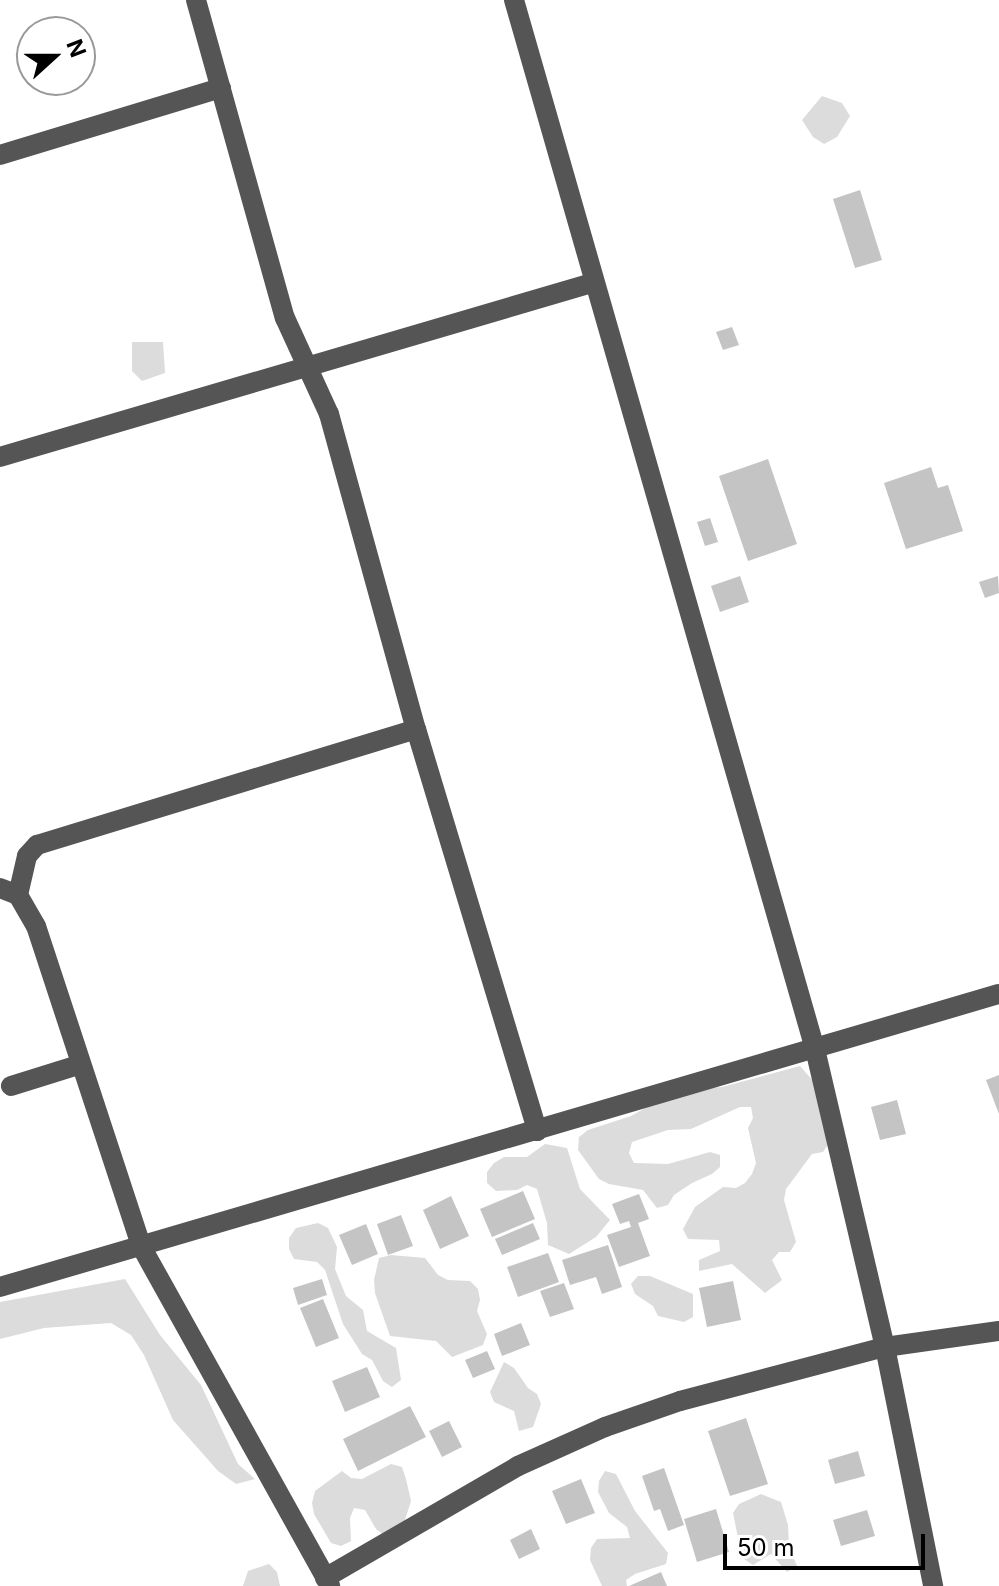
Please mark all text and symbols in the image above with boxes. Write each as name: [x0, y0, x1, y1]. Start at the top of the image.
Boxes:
north arrow: [16, 16, 96, 96]
text: N: [61, 36, 92, 61]
scale bar: [727, 1518, 929, 1568]
text: 50 m: [737, 1533, 795, 1562]

